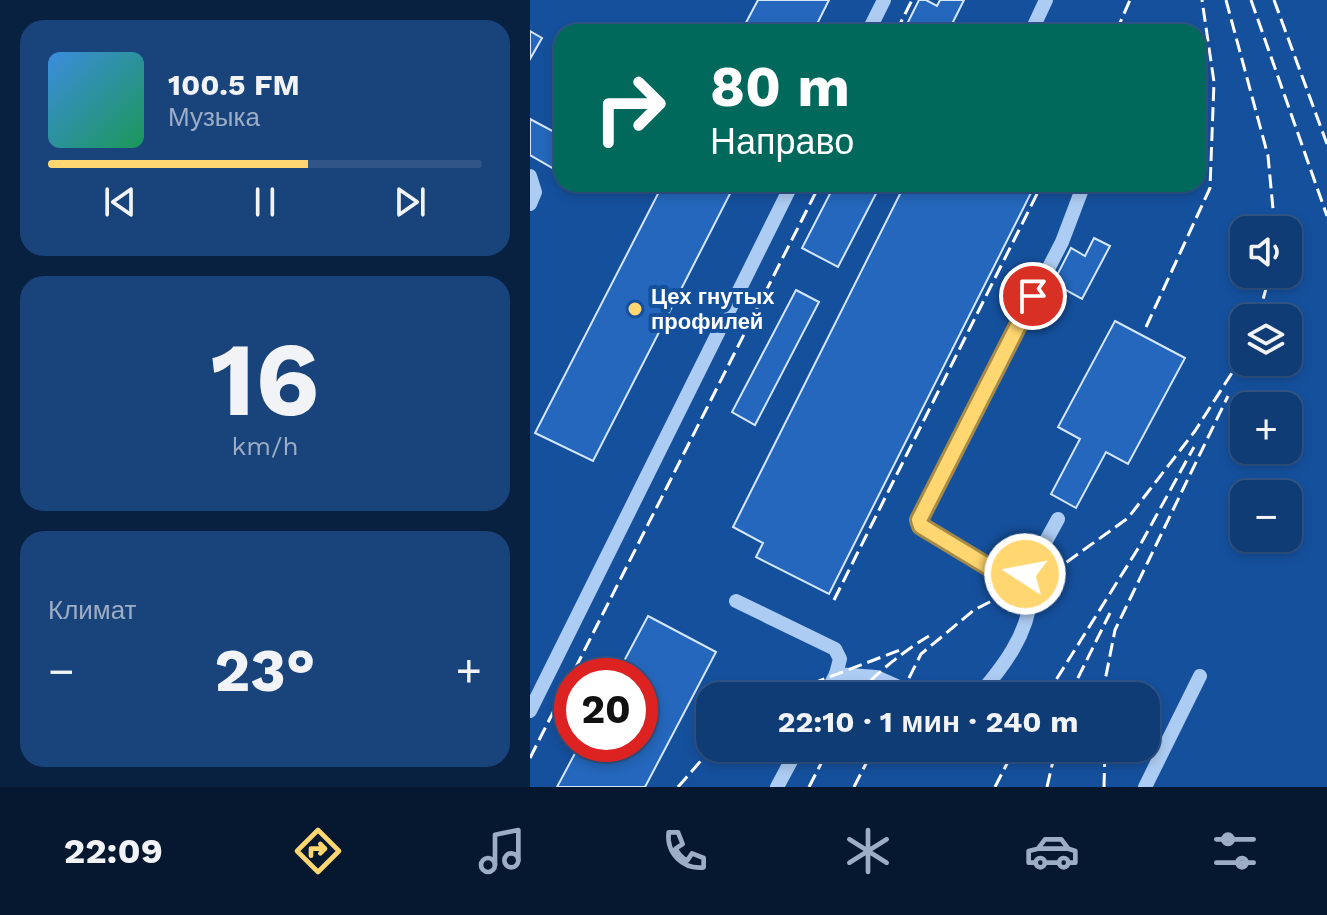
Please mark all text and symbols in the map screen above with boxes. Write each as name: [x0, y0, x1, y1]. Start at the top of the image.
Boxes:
text: 80 m: [710, 54, 850, 120]
icon: right: [578, 56, 682, 160]
text: 100.5 FM: [168, 67, 300, 102]
text: Музыка: [168, 102, 260, 132]
text: Направо: [710, 121, 854, 163]
icon: previous: [98, 180, 142, 224]
icon: pause: [243, 180, 287, 224]
icon: next: [388, 180, 432, 224]
map controls: [1230, 216, 1302, 552]
button: sound: [1230, 216, 1302, 288]
pin: [999, 262, 1067, 330]
icon: arrive: [1011, 274, 1055, 318]
place label: Цех гнутых профилей: [651, 284, 775, 334]
marker: Цех гнутых профилей: [626, 300, 644, 318]
button: layers: [1230, 304, 1302, 376]
text: 16: [211, 318, 319, 440]
button: +: [1230, 392, 1302, 464]
text: km/h: [232, 431, 298, 461]
button: −: [1230, 480, 1302, 552]
position arrow: [983, 532, 1067, 616]
text: Климат: [48, 595, 137, 625]
text: 23°: [214, 635, 316, 706]
text: −: [48, 645, 75, 697]
text: +: [455, 645, 482, 697]
speed limit sign: 20: [554, 658, 658, 762]
text: 22:10 · 1 мин · 240 m: [778, 704, 1078, 739]
icon: directions: [290, 823, 346, 879]
icon: music: [474, 823, 530, 879]
icon: phone: [657, 823, 713, 879]
icon: climate: [840, 823, 896, 879]
icon: car: [1024, 823, 1080, 879]
icon: filters: [1207, 823, 1263, 879]
text: 22:09: [64, 830, 163, 872]

